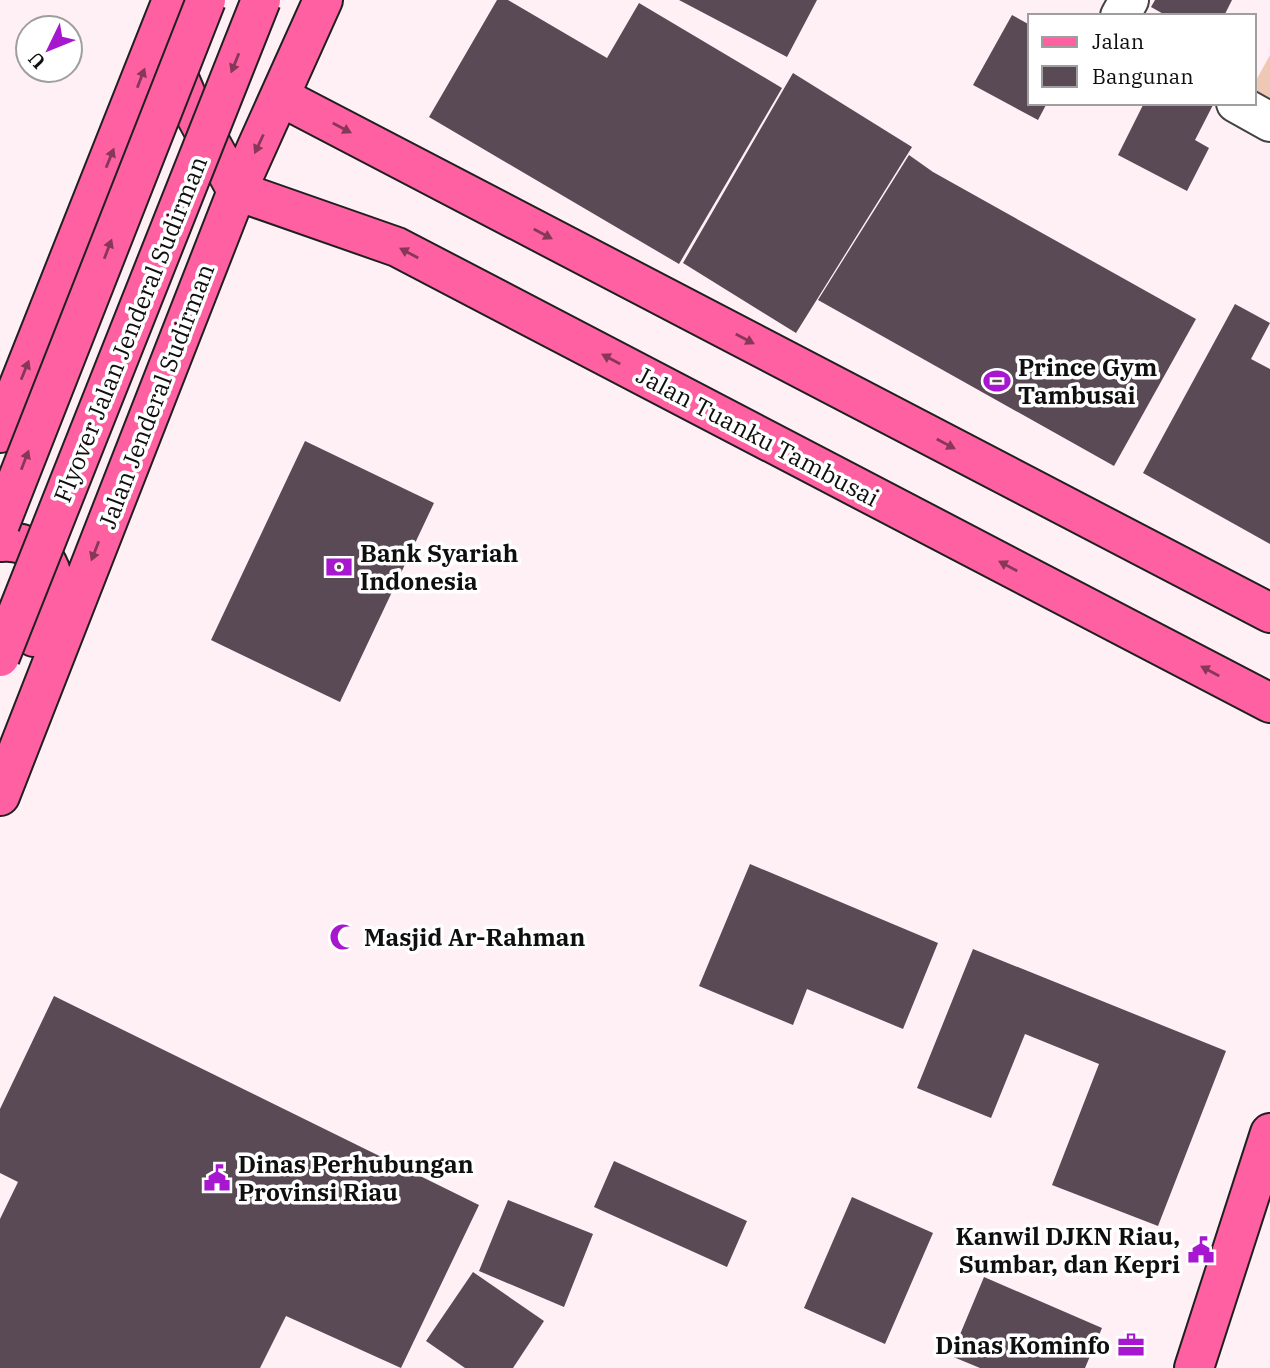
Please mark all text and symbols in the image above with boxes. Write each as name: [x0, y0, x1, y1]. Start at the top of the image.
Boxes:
north arrow: [14, 14, 84, 84]
legend: [1028, 14, 1256, 105]
text: Jalan: [1092, 27, 1144, 55]
text: U: [23, 47, 50, 74]
one-way arrow: [230, 53, 241, 74]
text: Bangunan: [1092, 62, 1194, 90]
one-way arrow: [136, 67, 147, 88]
one-way arrow: [332, 122, 352, 134]
one-way arrow: [253, 134, 265, 154]
one-way arrow: [104, 148, 115, 169]
street label: Flyover Jalan Jenderal Sudirman: [47, 152, 213, 506]
one-way arrow: [533, 228, 553, 239]
one-way arrow: [102, 238, 113, 259]
one-way arrow: [399, 248, 419, 259]
street label: Jalan Jenderal Sudirman: [92, 260, 220, 532]
one-way arrow: [735, 333, 755, 345]
place label: Prince Gym Tambusai: [1018, 351, 1157, 411]
one-way arrow: [601, 353, 621, 364]
street label: Jalan Tuanku Tambusai: [631, 358, 885, 514]
one-way arrow: [20, 359, 31, 380]
sports icon: Prince Gym Tambusai: [982, 366, 1012, 396]
one-way arrow: [937, 438, 957, 450]
one-way arrow: [19, 450, 30, 471]
place label: Bank Syariah Indonesia: [360, 537, 518, 597]
one-way arrow: [90, 541, 101, 562]
bank icon: Bank Syariah Indonesia: [324, 552, 354, 582]
one-way arrow: [998, 560, 1018, 572]
one-way arrow: [1199, 666, 1219, 678]
place label: Masjid Ar-Rahman: [364, 921, 586, 953]
mosque icon: Masjid Ar-Rahman: [328, 922, 358, 952]
place label: Dinas Perhubungan Provinsi Riau: [238, 1148, 474, 1208]
public building icon: Dinas Perhubungan Provinsi Riau: [202, 1163, 232, 1193]
place label: Kanwil DJKN Riau, Sumbar, dan Kepri: [956, 1220, 1180, 1280]
public building icon: Kanwil DJKN Riau, Sumbar, dan Kepri: [1186, 1235, 1216, 1265]
place label: Dinas Kominfo: [935, 1329, 1110, 1361]
office icon: Dinas Kominfo: [1116, 1330, 1146, 1360]

